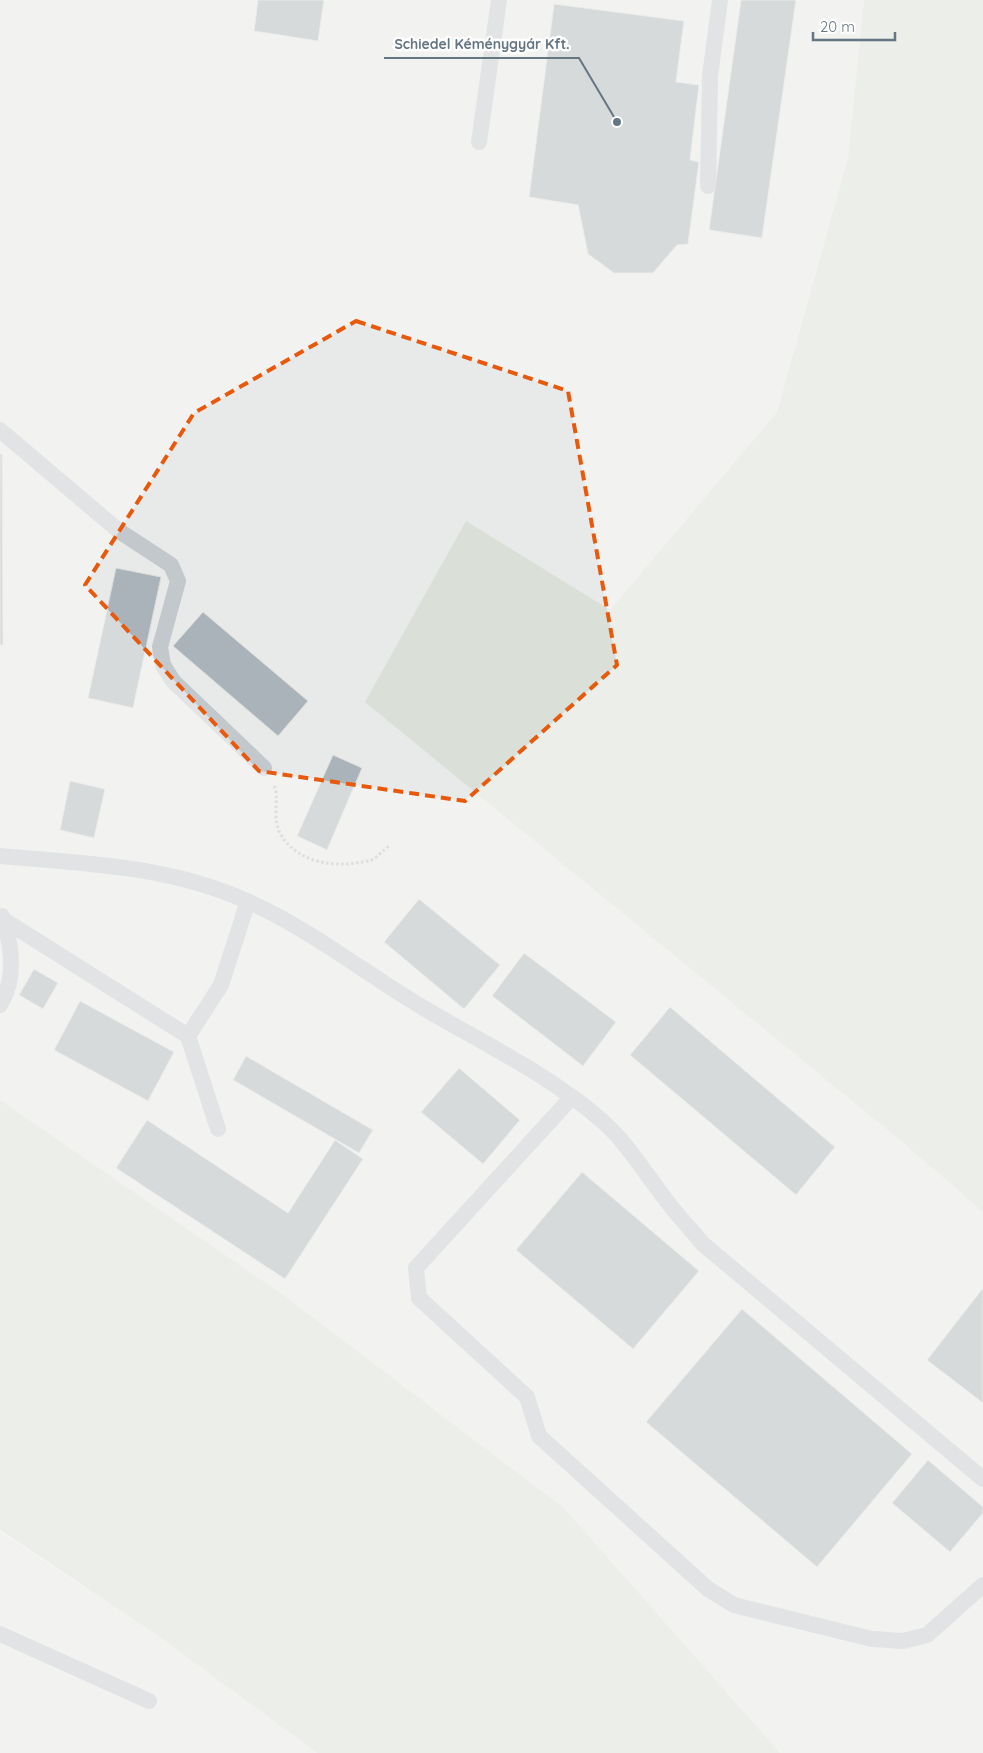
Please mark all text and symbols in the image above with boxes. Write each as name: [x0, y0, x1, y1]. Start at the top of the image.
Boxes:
scale bar: [813, 10, 896, 42]
text: 20 m: [820, 17, 855, 36]
callout: Schiedel Kéménygyár Kft.: [384, 29, 579, 58]
text: Schiedel Kéménygyár Kft.: [394, 35, 570, 53]

